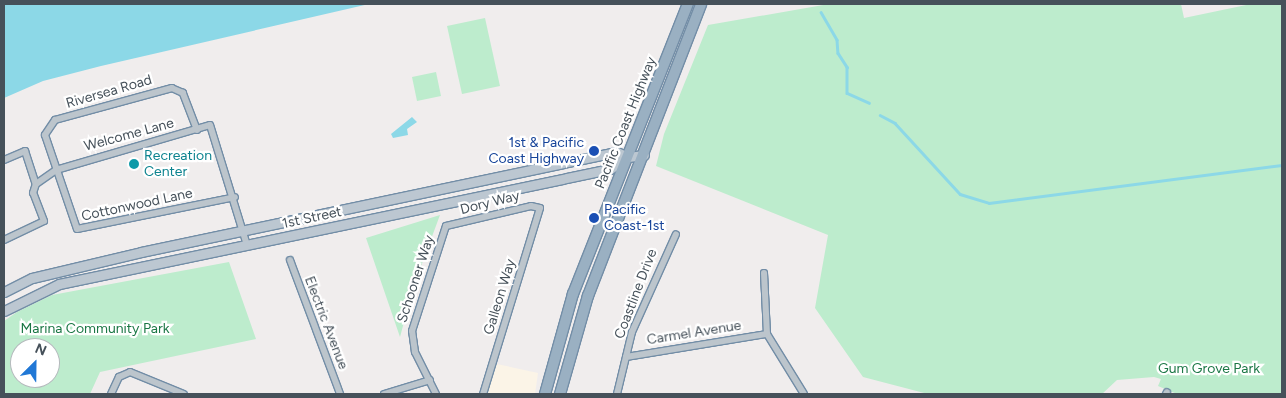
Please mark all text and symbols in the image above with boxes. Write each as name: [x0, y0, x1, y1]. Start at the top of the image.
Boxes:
street label: Pacific Coast Highway: [592, 55, 660, 191]
street label: Riversea Road: [64, 72, 154, 112]
street label: Welcome Lane: [82, 115, 176, 155]
place label: 1st & Pacific Coast Highway: [488, 135, 584, 168]
marker: 1st & Pacific Coast Highway: [588, 145, 600, 157]
place label: Recreation Center: [144, 148, 212, 180]
marker: Recreation Center: [128, 158, 140, 170]
street label: Cottonwood Lane: [80, 185, 194, 225]
street label: Dory Way: [459, 188, 521, 218]
place label: Pacific Coast-1st: [604, 202, 665, 234]
street label: 1st Street: [281, 204, 343, 232]
marker: Pacific Coast-1st: [588, 212, 600, 224]
street label: Schooner Way: [394, 233, 438, 325]
street label: Coastline Drive: [611, 247, 661, 341]
street label: Galleon Way: [481, 257, 519, 337]
street label: Electric Avenue: [301, 274, 351, 372]
street label: Carmel Avenue: [646, 317, 742, 349]
park label: Marina Community Park: [20, 321, 170, 337]
north arrow: [10, 338, 60, 388]
text: N: [32, 340, 49, 360]
park label: Gum Grove Park: [1158, 361, 1260, 377]

